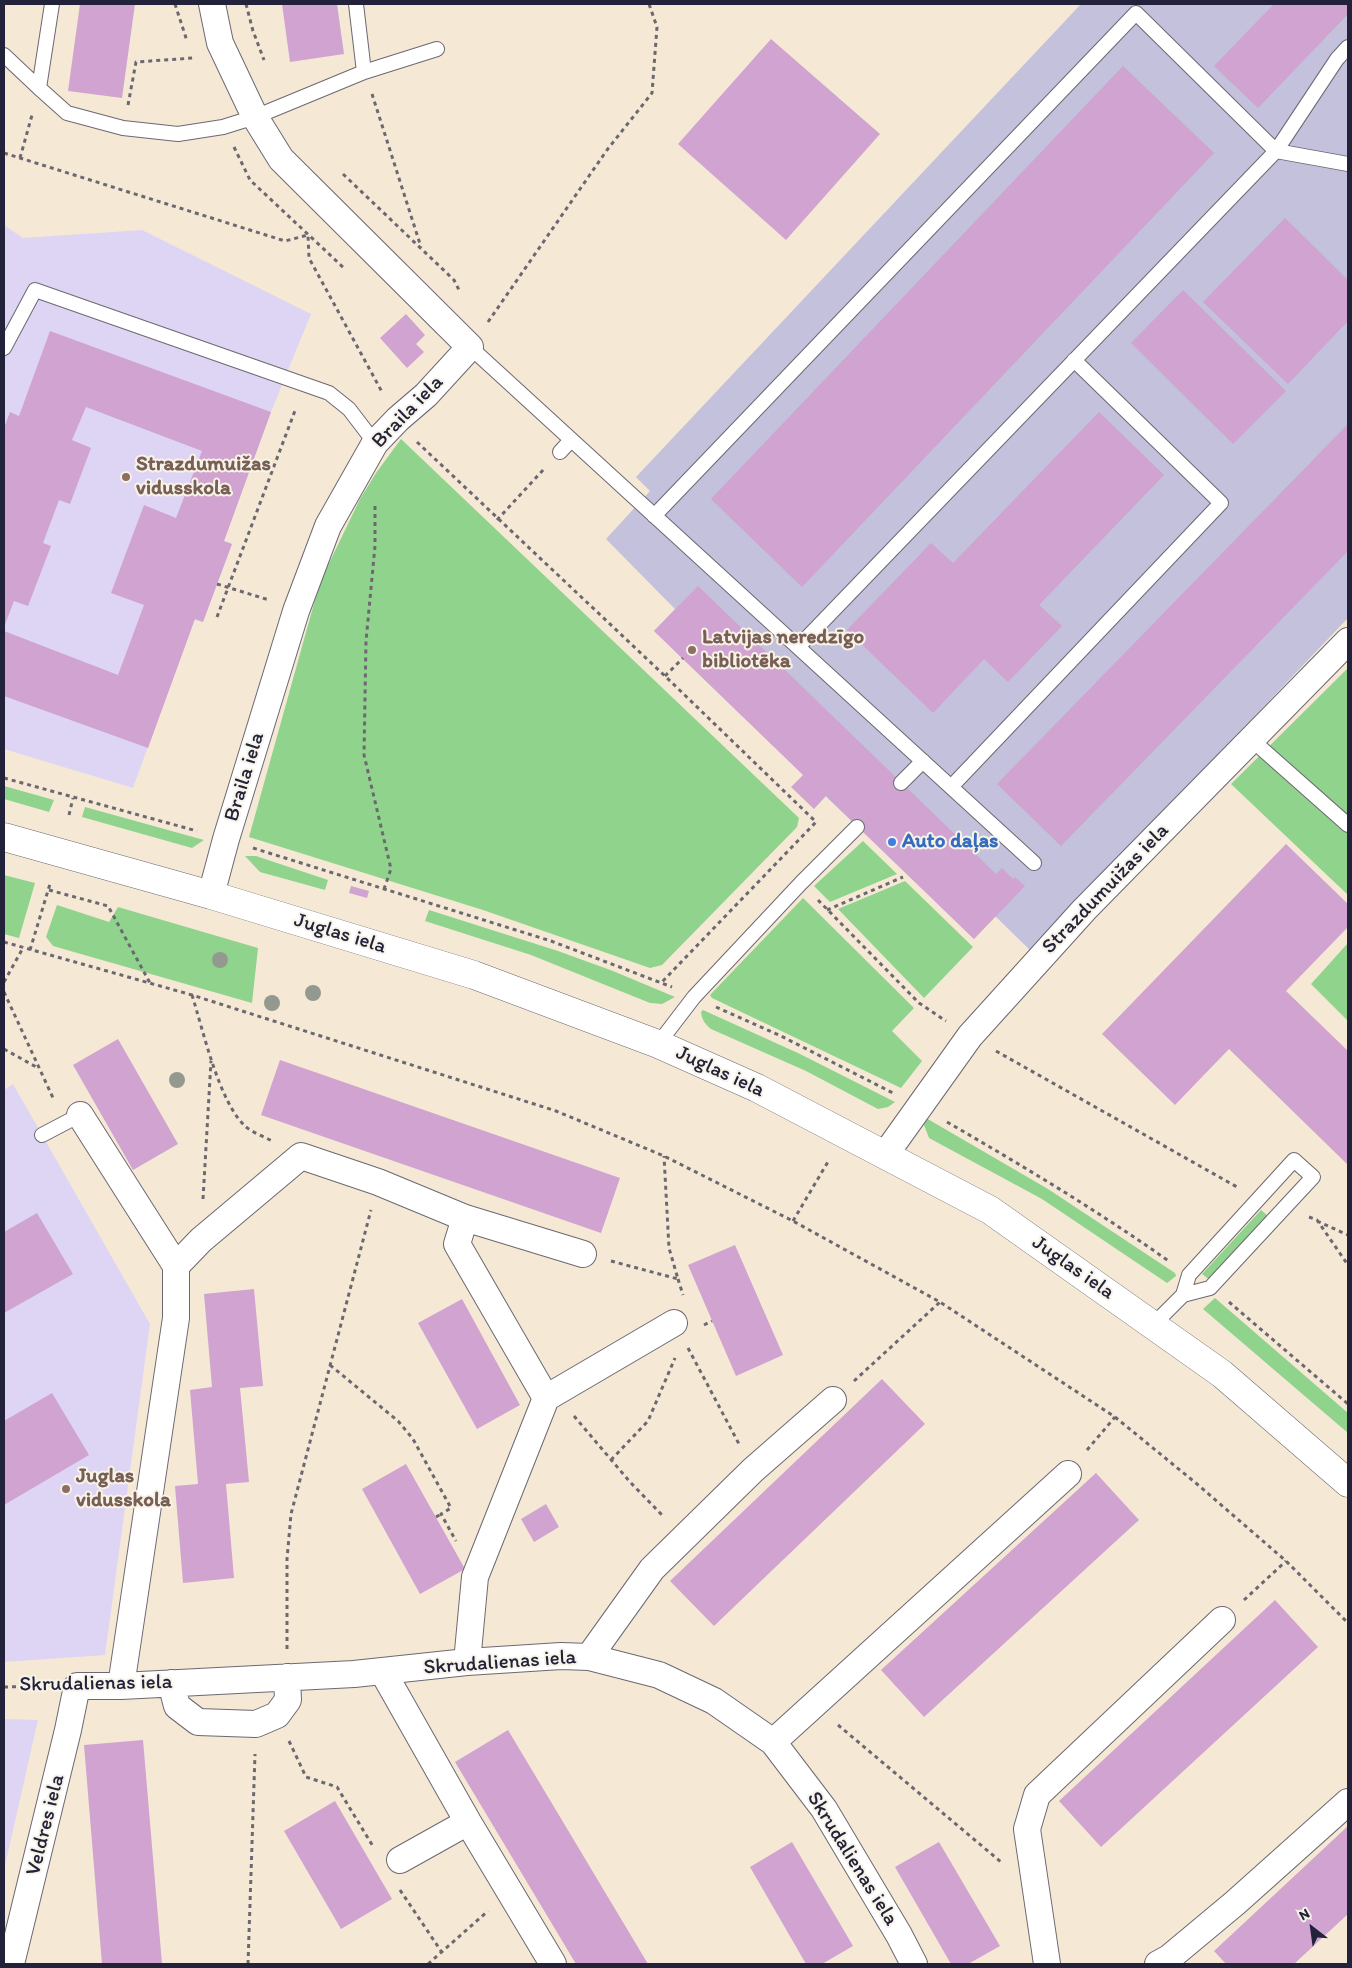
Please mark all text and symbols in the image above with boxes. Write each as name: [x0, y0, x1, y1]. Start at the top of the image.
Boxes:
street label: Braila iela: [367, 370, 449, 454]
place label: Strazdumuižas vidusskola: [136, 452, 271, 502]
marker: Strazdumuižas vidusskola: [120, 471, 132, 483]
place label: Latvijas neredzīgo bibliotēka: [702, 625, 864, 675]
marker: Latvijas neredzīgo bibliotēka: [686, 644, 698, 656]
street label: Braila iela: [220, 729, 270, 825]
street label: Strazdumuižas iela: [1037, 818, 1175, 960]
place label: Auto daļas: [902, 829, 998, 855]
marker: Auto daļas: [886, 836, 898, 848]
street label: Juglas iela: [291, 908, 389, 960]
street label: Juglas iela: [672, 1040, 768, 1104]
street label: Juglas iela: [1027, 1230, 1119, 1306]
place label: Juglas vidusskola: [76, 1464, 171, 1514]
marker: Juglas vidusskola: [60, 1483, 72, 1495]
street label: Skrudalienas iela: [423, 1645, 577, 1681]
street label: Skrudalienas iela: [19, 1670, 173, 1698]
street label: Veldres iela: [21, 1772, 71, 1878]
street label: Skrudalienas iela: [801, 1787, 903, 1931]
north arrow: [1287, 1903, 1337, 1953]
text: N: [1296, 1905, 1313, 1924]

